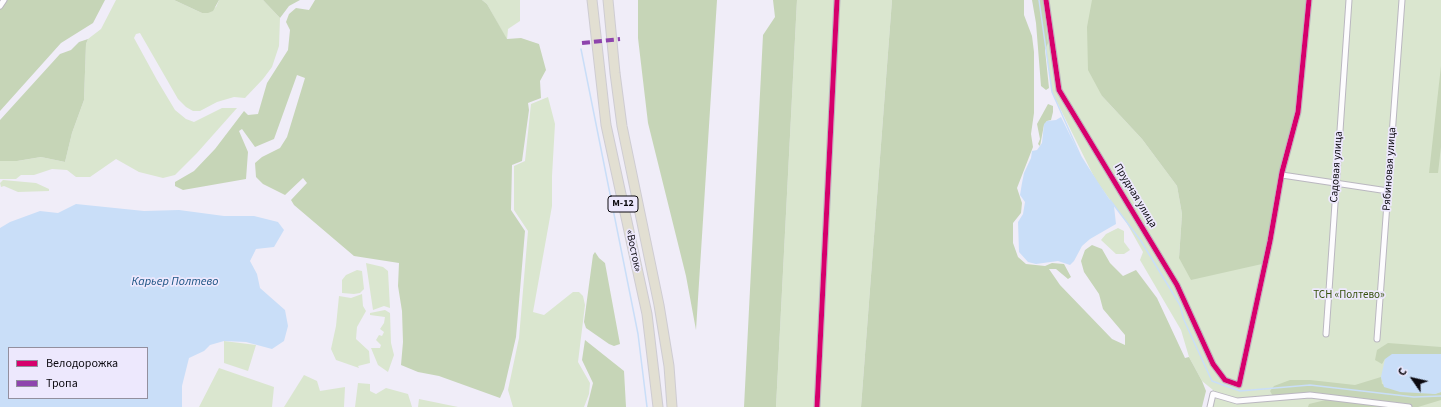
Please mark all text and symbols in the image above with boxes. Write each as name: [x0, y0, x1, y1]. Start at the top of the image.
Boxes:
street label: Рябиновая улица: [1380, 127, 1400, 211]
street label: Садовая улица: [1328, 131, 1346, 203]
street label: Прудная улица: [1111, 162, 1159, 230]
road number: М-12: [608, 196, 638, 212]
street label: «Восток»: [622, 229, 644, 273]
water label: Карьер Полтево: [132, 275, 218, 289]
park label: ТСН «Полтево»: [1313, 289, 1385, 303]
legend: [8, 347, 148, 399]
text: Велодорожка: [46, 355, 118, 372]
north arrow: [1393, 359, 1433, 399]
text: С: [1395, 365, 1411, 379]
text: Тропа: [46, 375, 78, 392]

